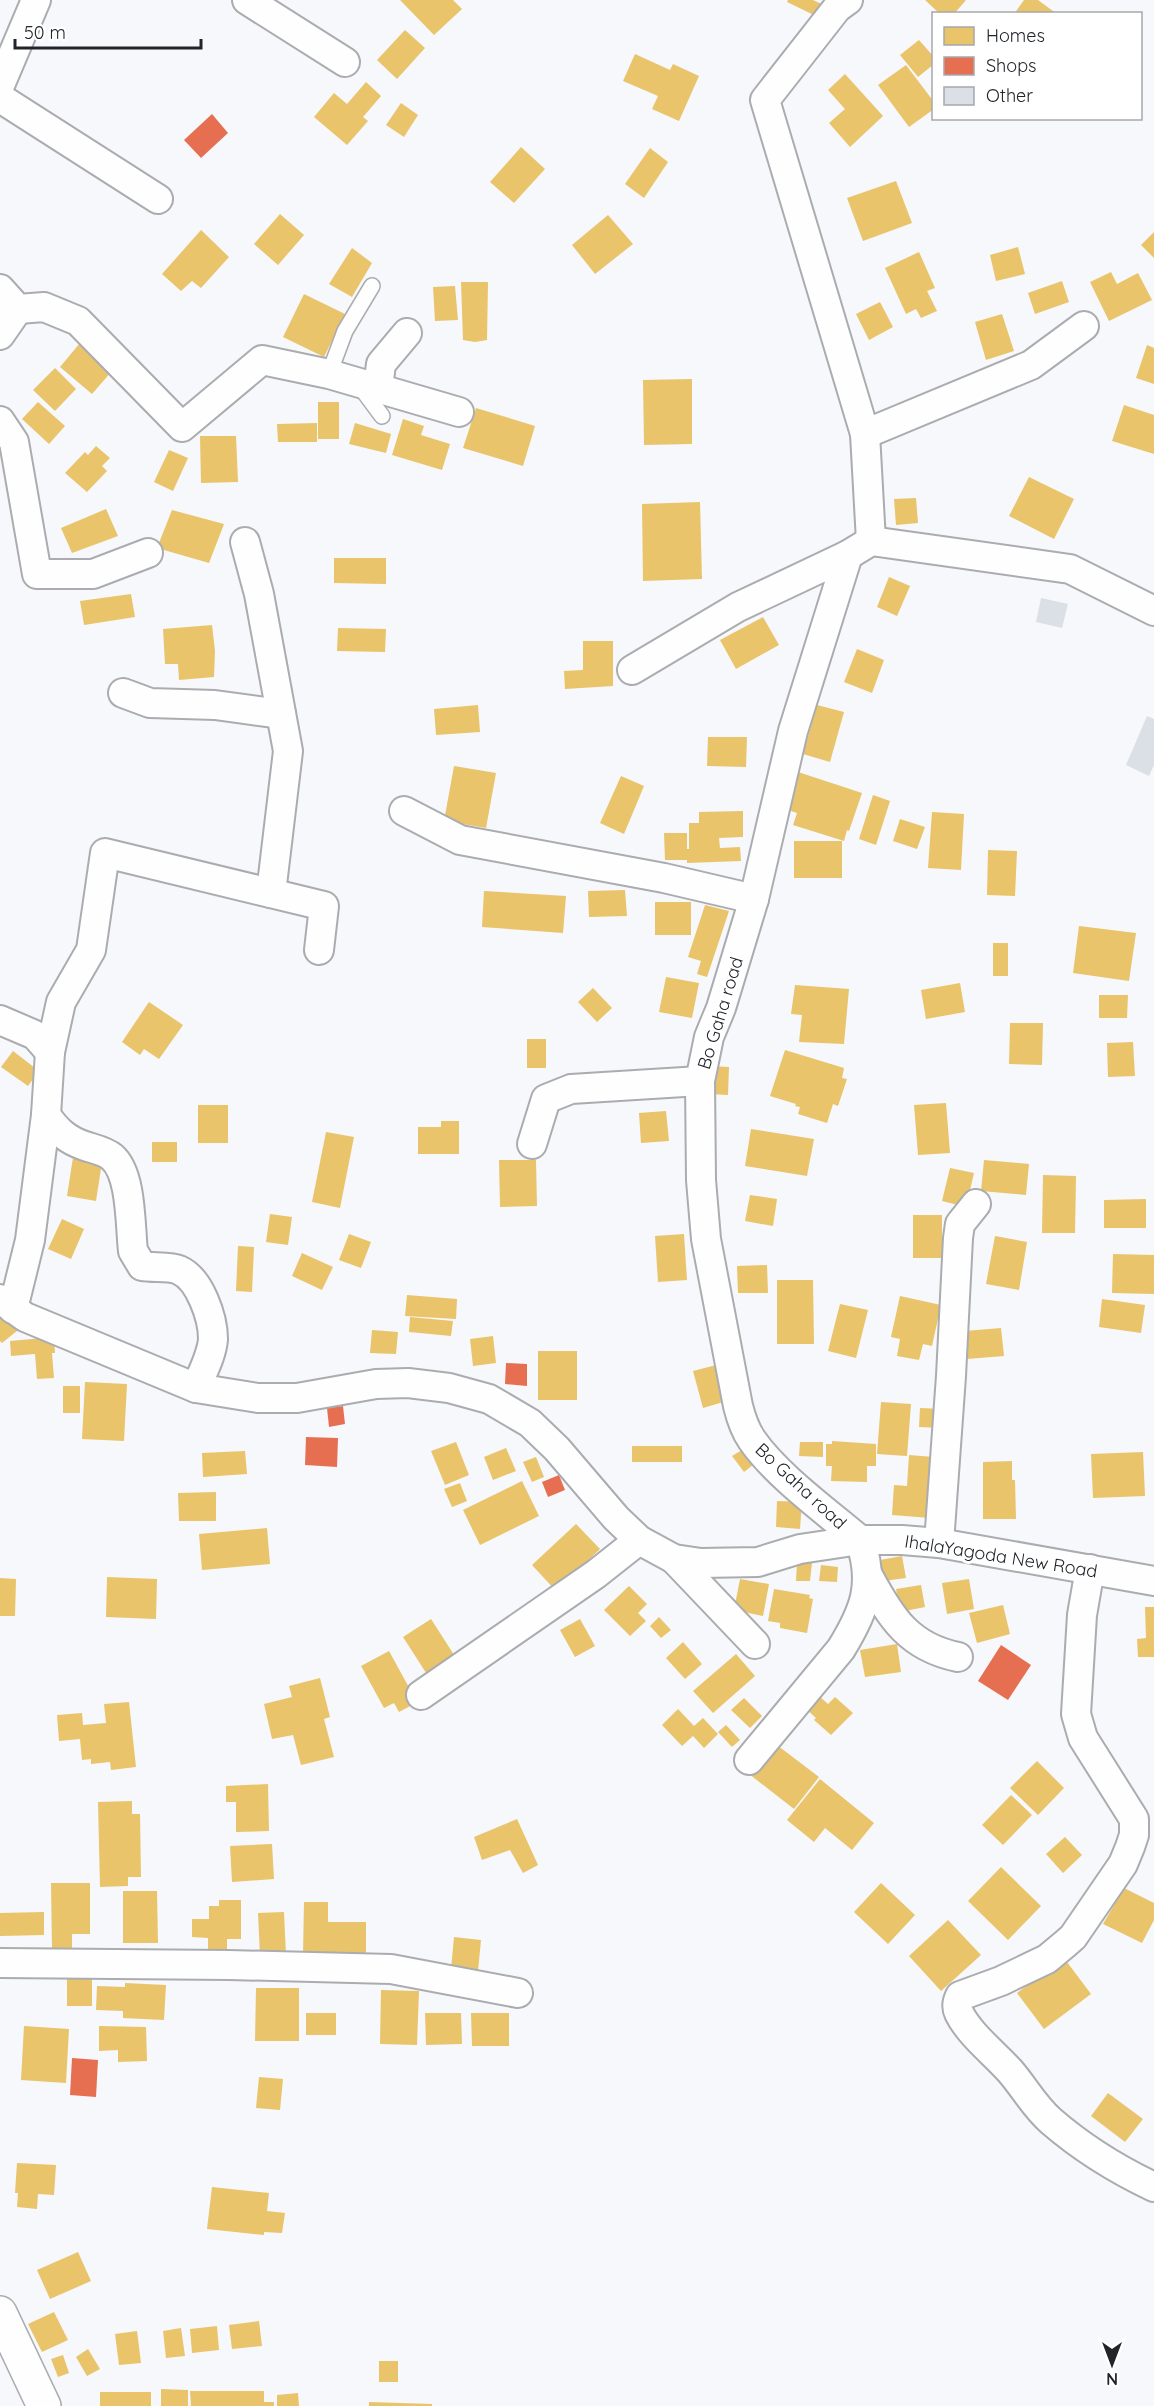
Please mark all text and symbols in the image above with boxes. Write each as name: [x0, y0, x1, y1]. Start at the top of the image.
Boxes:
scale bar: [15, 12, 201, 50]
legend: [932, 12, 1142, 120]
text: 50 m: [24, 21, 66, 44]
text: Homes: [986, 24, 1045, 47]
text: Shops: [986, 54, 1037, 77]
text: Other: [986, 84, 1033, 107]
street label: Bo Gaha road: [692, 954, 748, 1072]
street label: Bo Gaha road: [751, 1438, 851, 1534]
street label: IhalaYagoda New Road: [903, 1529, 1099, 1583]
north arrow: [1082, 2334, 1142, 2394]
text: N: [1106, 2369, 1118, 2389]

